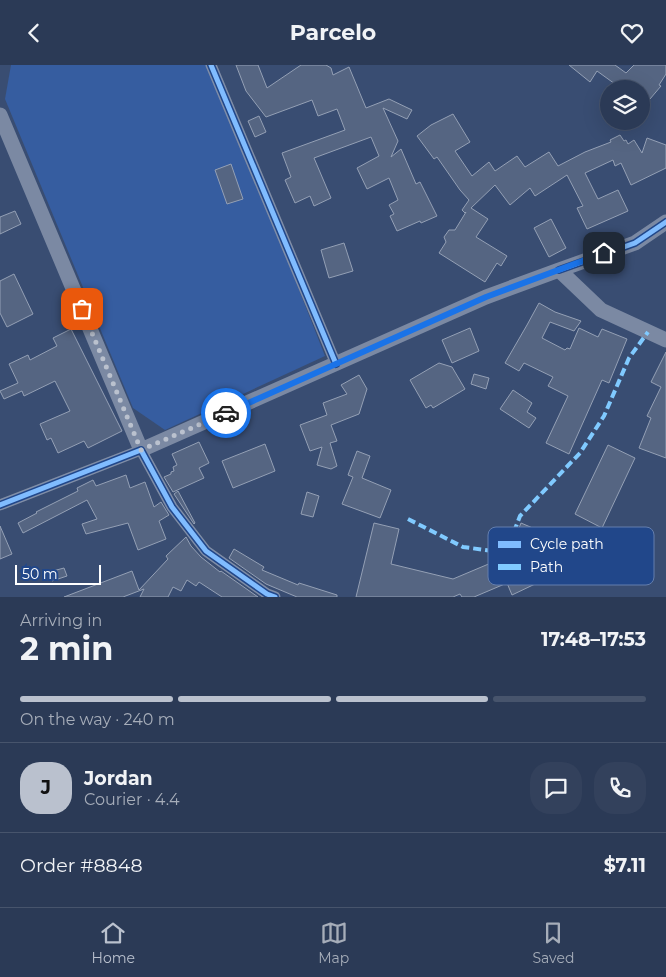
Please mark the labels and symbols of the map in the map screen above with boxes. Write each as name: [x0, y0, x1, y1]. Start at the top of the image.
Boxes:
pin: [583, 232, 625, 274]
pin: [61, 288, 103, 330]
courier: [201, 388, 251, 438]
legend: [488, 527, 654, 585]
text: Cycle path: [530, 535, 604, 553]
text: Path: [530, 558, 563, 576]
scale bar: [15, 562, 101, 585]

